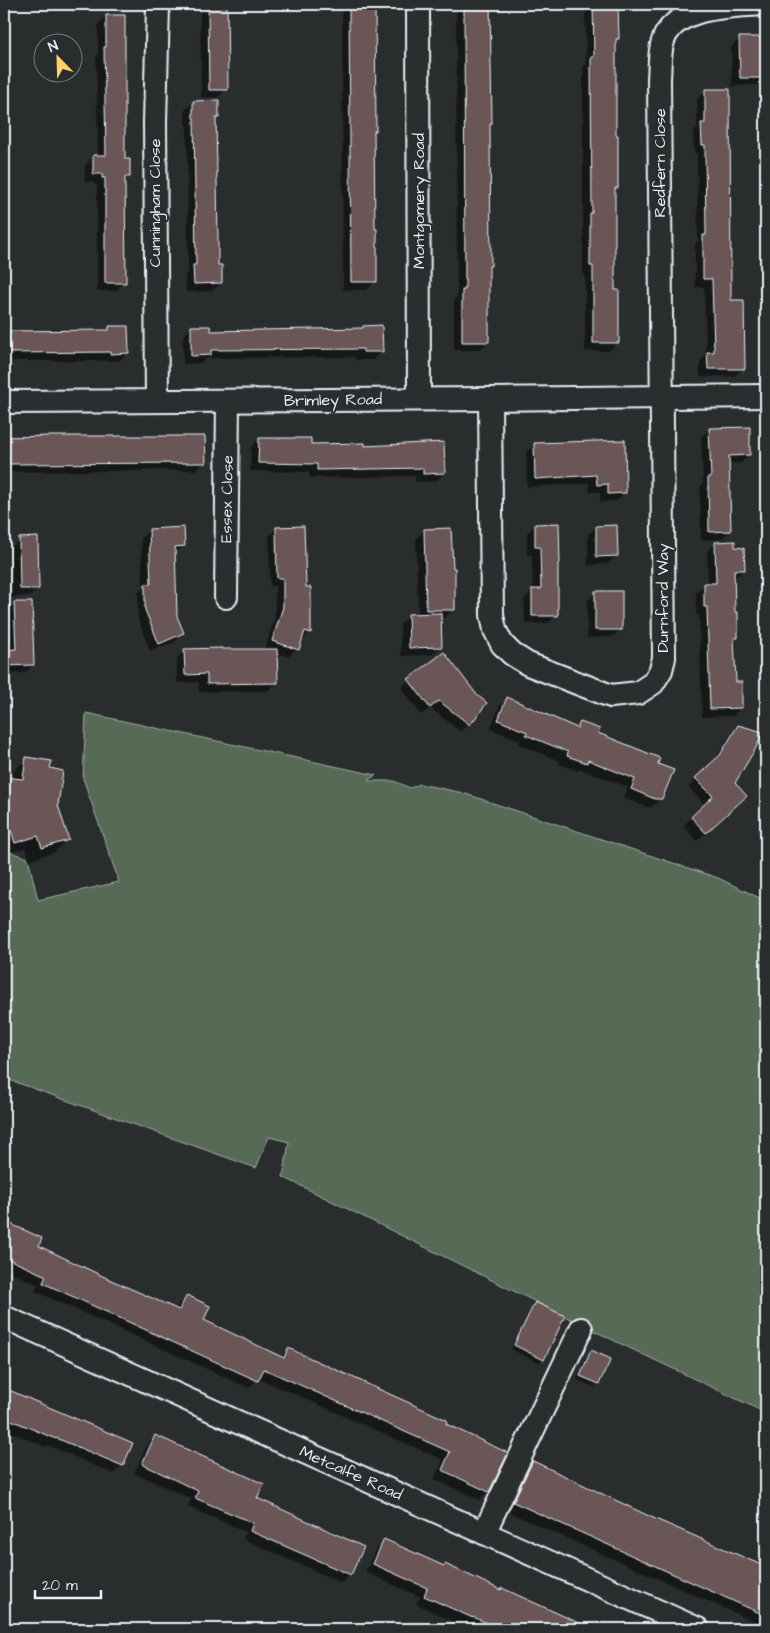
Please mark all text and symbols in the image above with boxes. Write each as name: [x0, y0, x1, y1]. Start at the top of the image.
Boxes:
north arrow: [32, 32, 82, 82]
text: N: [45, 36, 61, 58]
street label: Redfern Close: [649, 108, 671, 218]
street label: Montgomery Road: [408, 133, 431, 269]
street label: Cunningham Close: [144, 138, 167, 267]
street label: Brimley Road: [284, 388, 382, 413]
street label: Essex Close: [215, 455, 239, 543]
street label: Durnford Way: [652, 543, 675, 653]
street label: Metcalfe Road: [296, 1440, 406, 1506]
scale bar: [35, 1568, 101, 1600]
text: 20 m: [42, 1575, 78, 1596]

